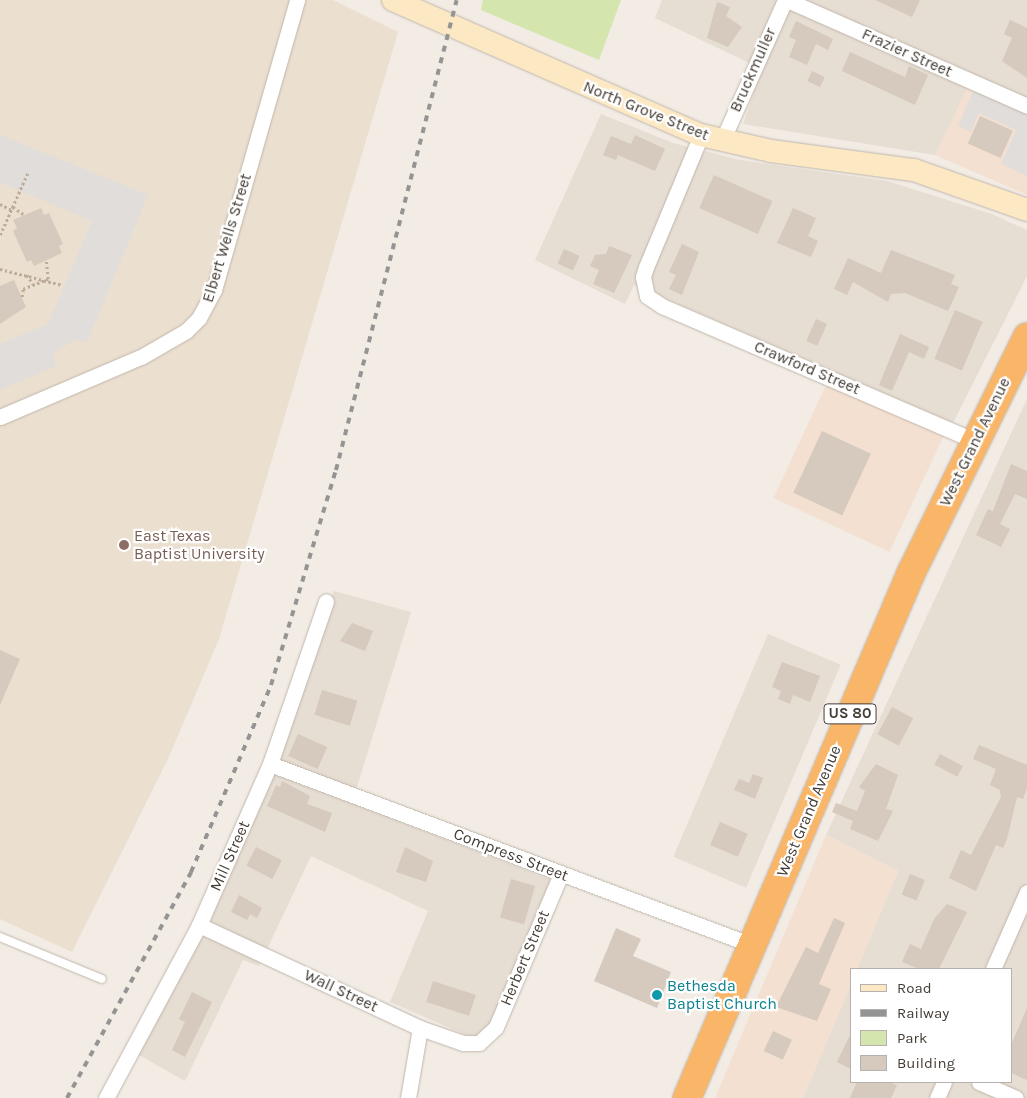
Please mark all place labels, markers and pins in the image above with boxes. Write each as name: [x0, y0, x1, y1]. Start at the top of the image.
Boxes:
place label: East Texas Baptist University: [134, 526, 265, 564]
marker: East Texas Baptist University: [118, 539, 130, 551]
place label: Bethesda Baptist Church: [667, 976, 777, 1014]
marker: Bethesda Baptist Church: [651, 989, 663, 1001]

